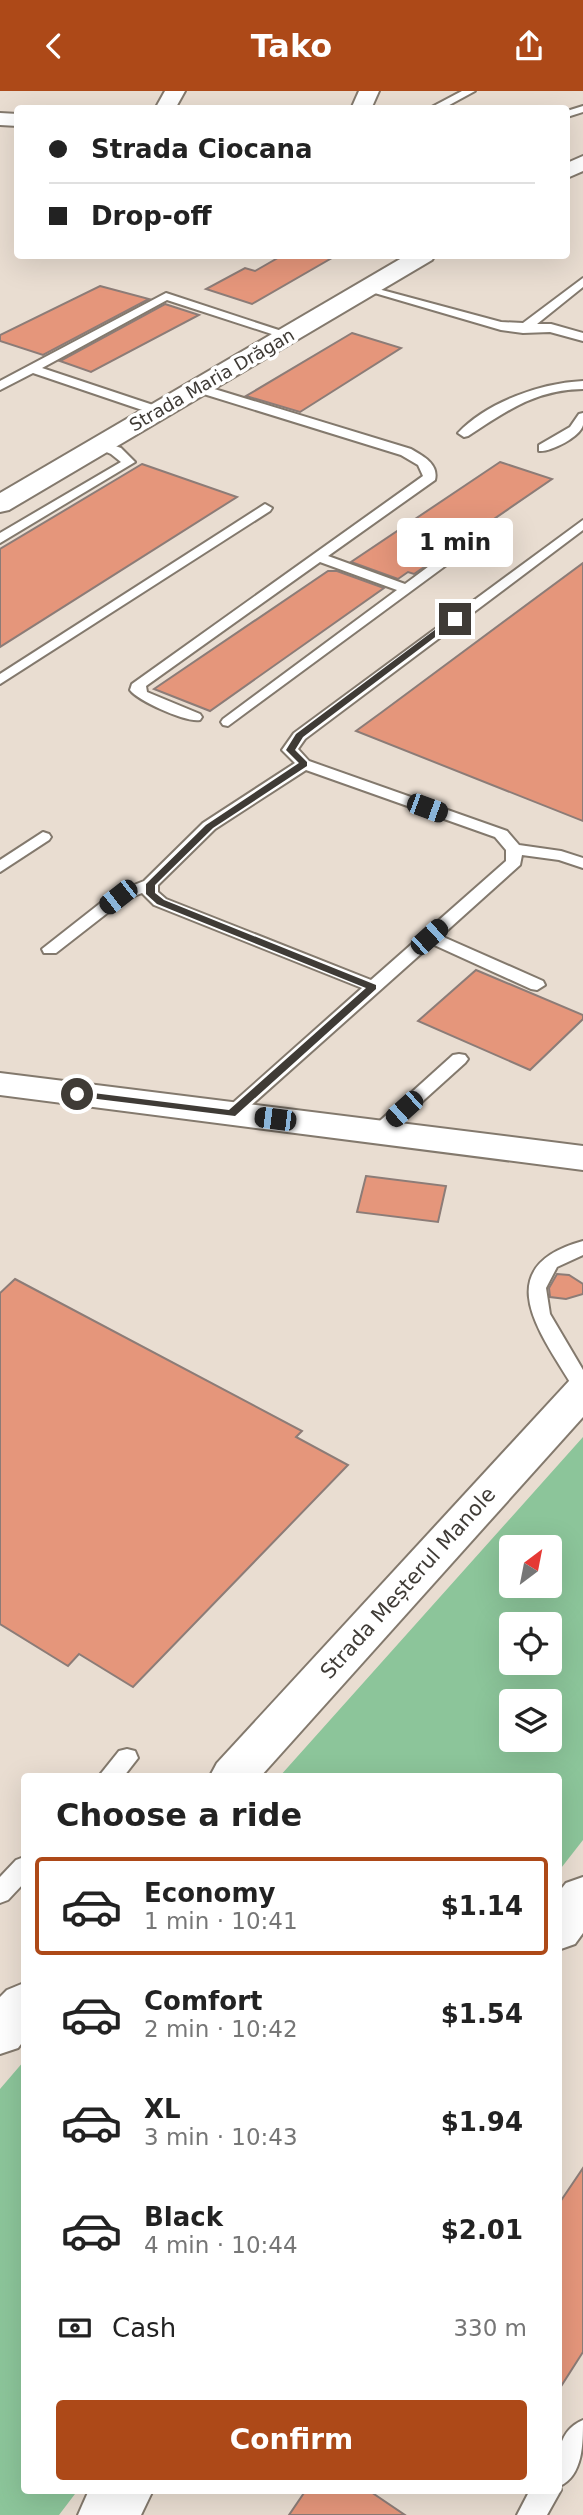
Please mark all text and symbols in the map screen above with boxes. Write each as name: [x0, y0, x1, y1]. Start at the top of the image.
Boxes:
icon: back: [35, 27, 73, 65]
text: Tako: [251, 27, 332, 65]
icon: share: [510, 27, 548, 65]
text: Strada Ciocana: [91, 134, 313, 164]
text: Drop-off: [91, 201, 212, 231]
street label: Strada Maria Drăgan: [126, 324, 298, 435]
callout: 1 min: [397, 517, 513, 567]
text: 1 min: [419, 529, 491, 555]
route end: [439, 603, 471, 635]
car: [404, 791, 451, 825]
car: [95, 876, 142, 918]
car: [407, 915, 452, 959]
route start: [61, 1078, 93, 1110]
car: [382, 1087, 427, 1131]
car: [253, 1106, 298, 1132]
street label: Strada Meșterul Manole: [316, 1482, 500, 1684]
north arrow: [499, 1535, 562, 1598]
map controls: [499, 1535, 562, 1752]
button: locate: [499, 1612, 562, 1675]
button: layers: [499, 1689, 562, 1752]
text: Choose a ride: [56, 1796, 302, 1834]
icon: car: [60, 1875, 123, 1938]
text: Economy: [144, 1878, 275, 1908]
text: $1.14: [441, 1891, 523, 1921]
text: 1 min · 10:41: [144, 1908, 298, 1934]
icon: car: [60, 1983, 123, 2046]
text: Comfort: [144, 1986, 262, 2016]
text: $1.54: [441, 1999, 523, 2029]
text: 2 min · 10:42: [144, 2016, 298, 2042]
icon: car: [60, 2091, 123, 2154]
text: XL: [144, 2094, 181, 2124]
text: $1.94: [441, 2107, 523, 2137]
text: 3 min · 10:43: [144, 2124, 298, 2150]
icon: car: [60, 2199, 123, 2262]
text: Black: [144, 2202, 223, 2232]
text: $2.01: [441, 2215, 523, 2245]
text: 4 min · 10:44: [144, 2232, 298, 2258]
icon: cash: [56, 2309, 94, 2347]
text: Cash: [112, 2313, 176, 2343]
text: 330 m: [453, 2315, 527, 2341]
button: Confirm: [56, 2400, 527, 2480]

